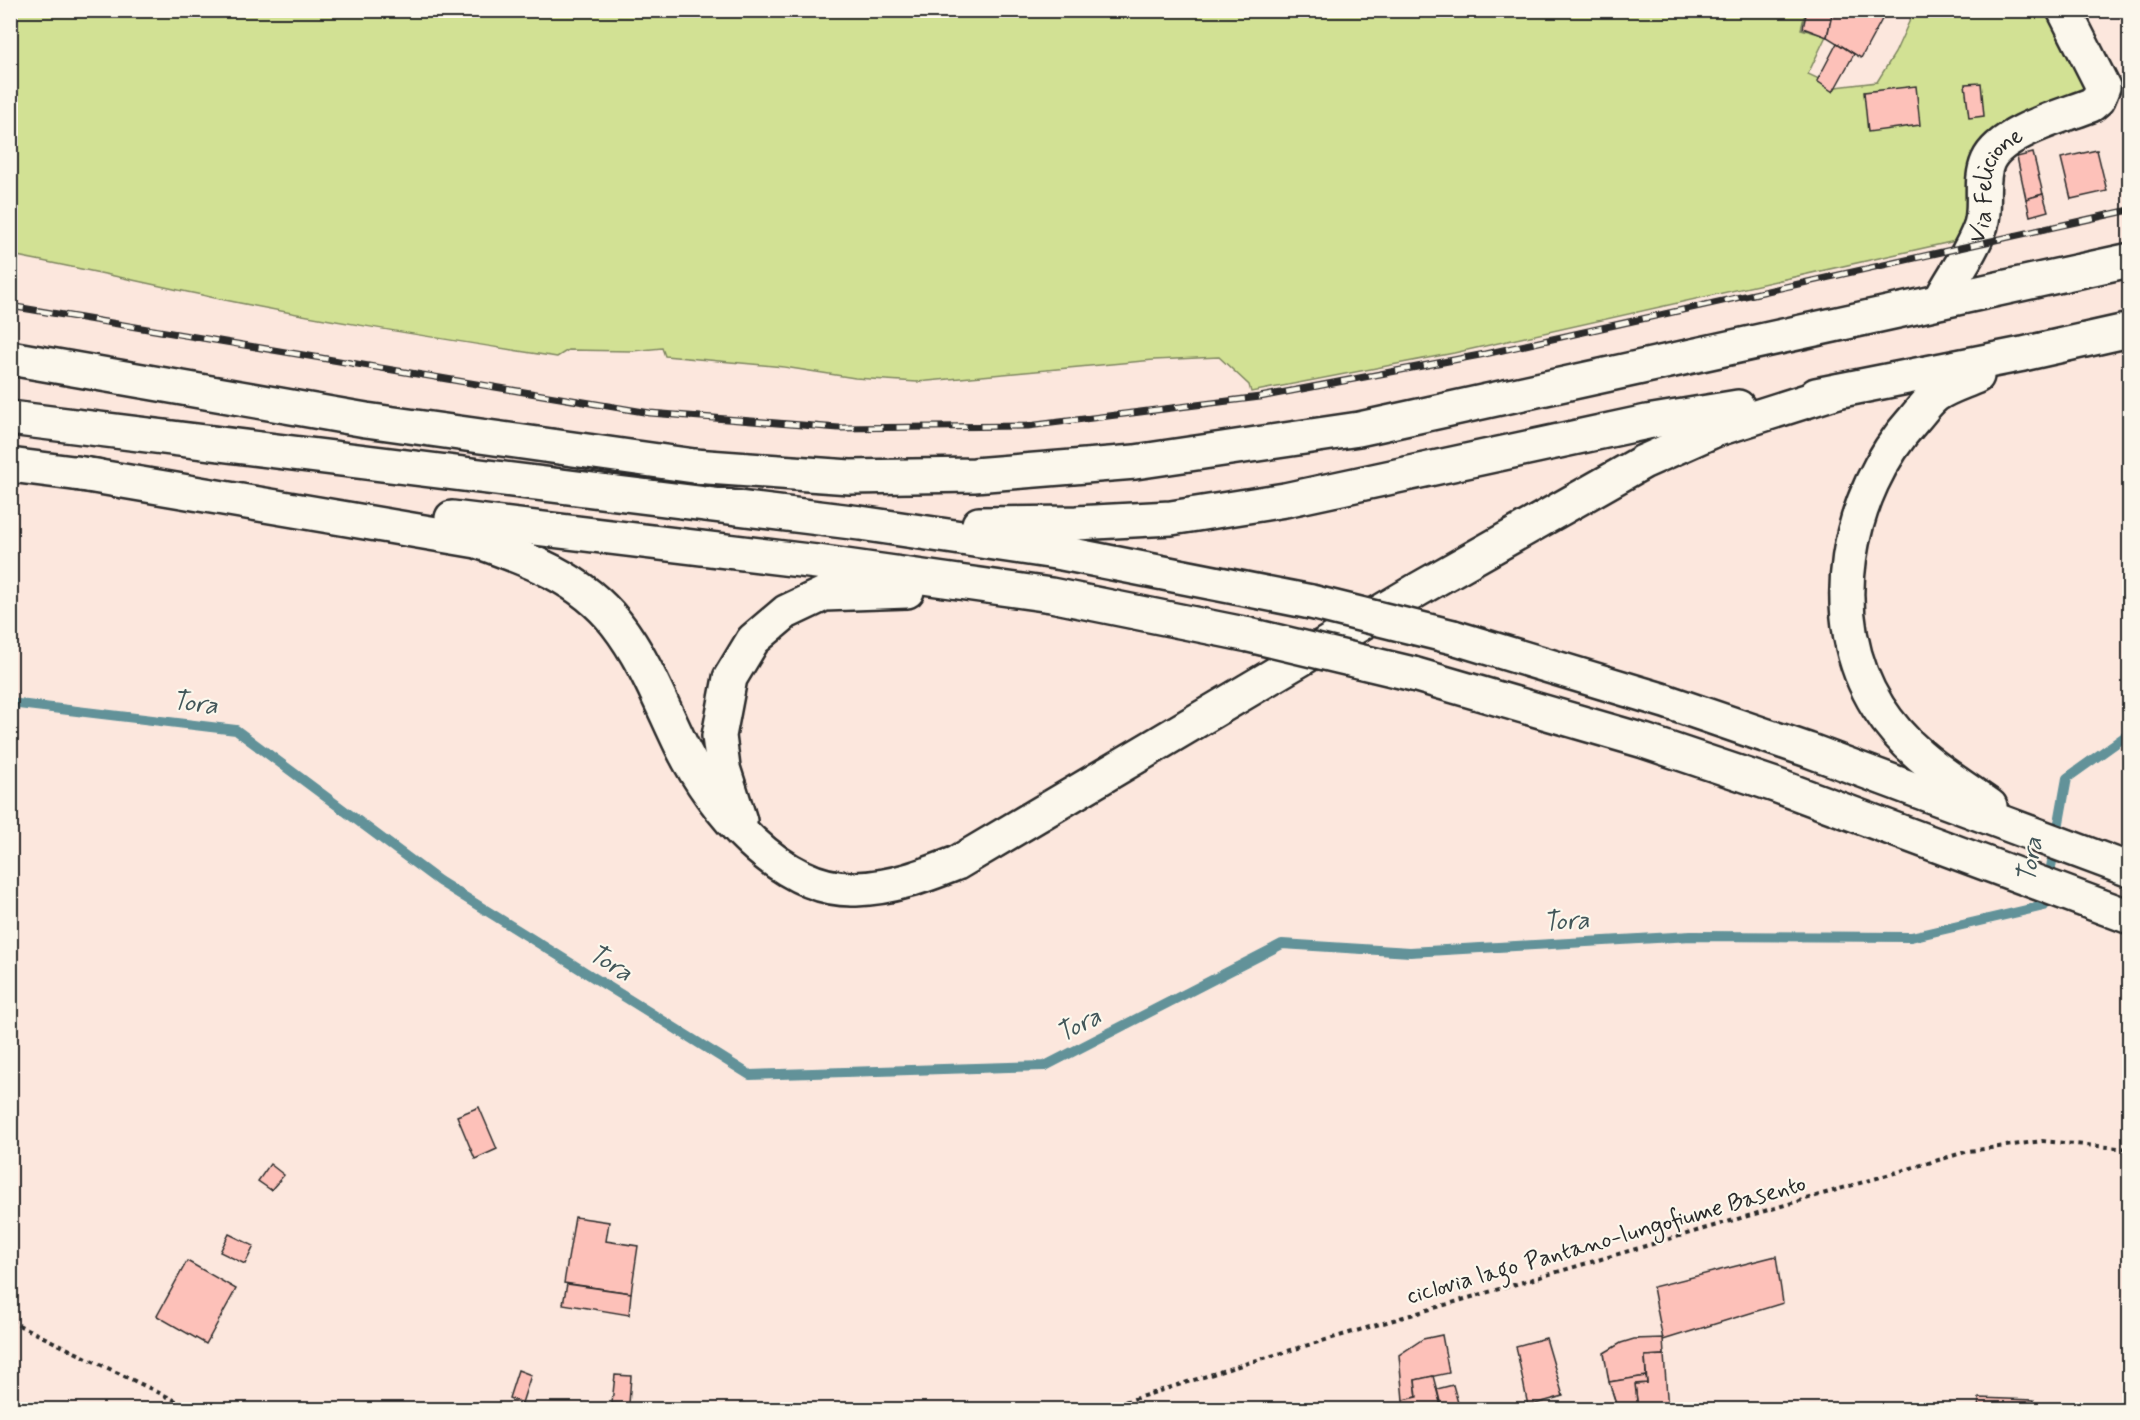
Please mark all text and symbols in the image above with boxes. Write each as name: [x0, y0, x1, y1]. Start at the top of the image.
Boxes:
street label: Via Felicione: [1961, 120, 2029, 248]
water label: Tora: [170, 684, 220, 724]
water label: Tora: [2010, 834, 2052, 886]
water label: Tora: [1542, 904, 1590, 940]
water label: Tora: [581, 937, 639, 991]
water label: Tora: [1051, 1000, 1107, 1051]
street label: ciclovia lago Pantano-lungofiume Basento: [1403, 1168, 1811, 1315]

